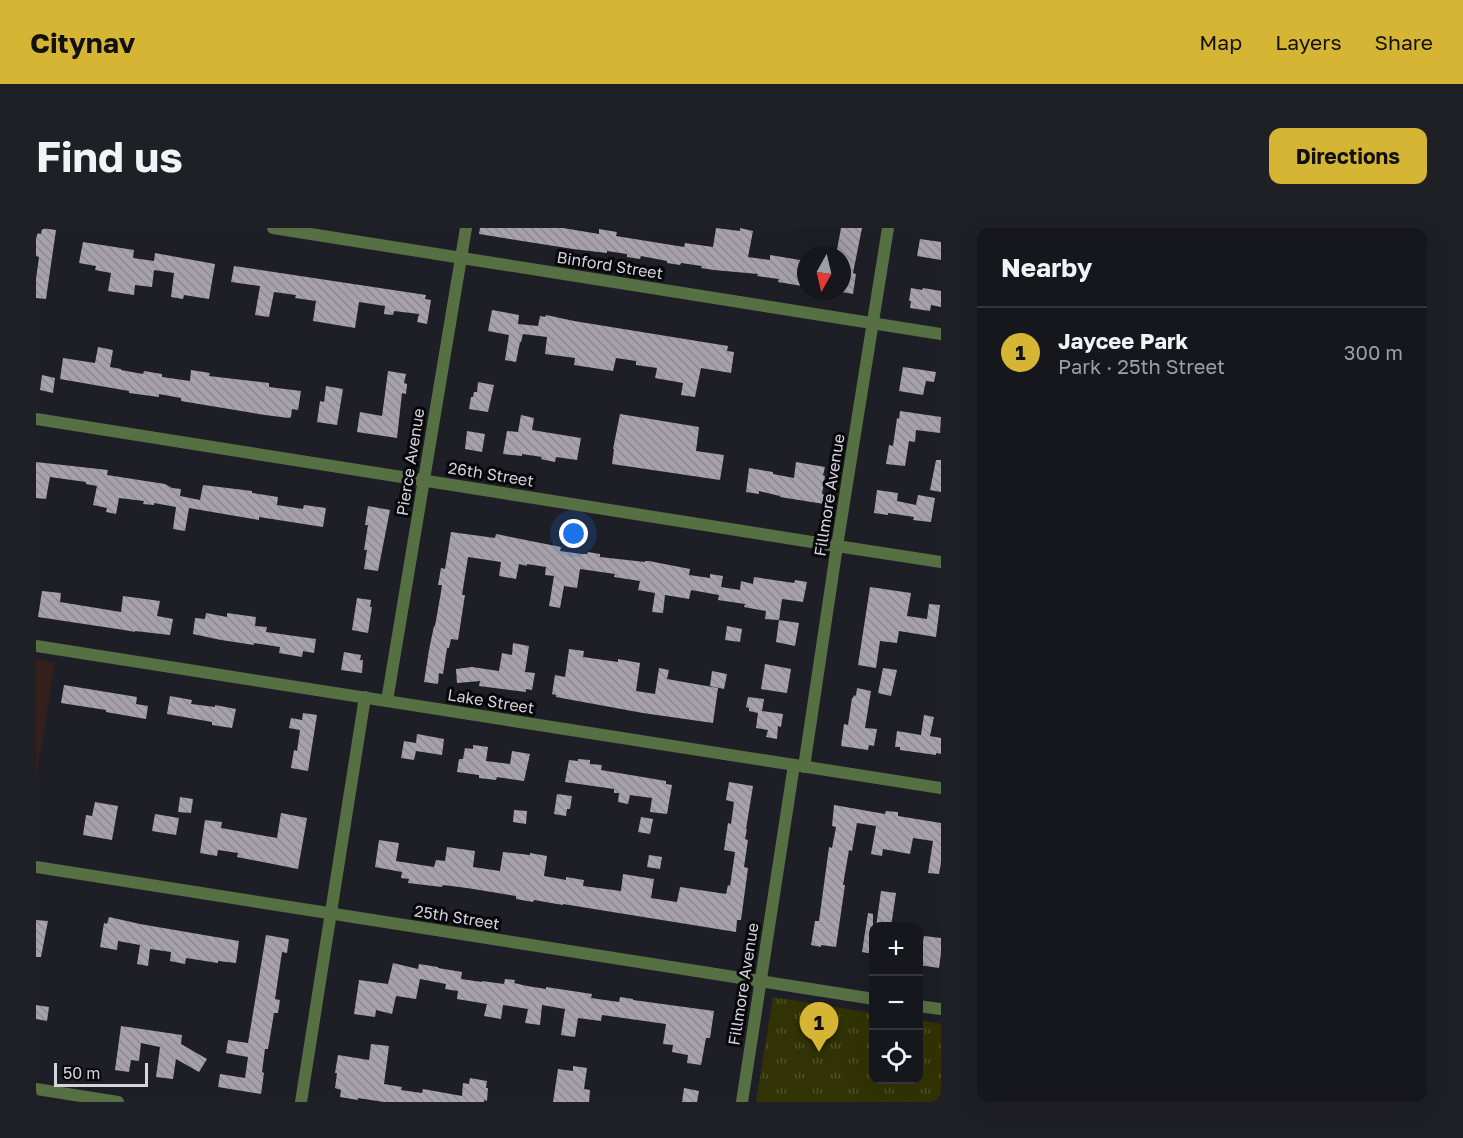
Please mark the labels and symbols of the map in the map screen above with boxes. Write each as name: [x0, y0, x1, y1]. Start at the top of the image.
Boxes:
north arrow: [797, 246, 851, 300]
street label: Binford Street: [555, 247, 665, 283]
street label: Pierce Avenue: [392, 407, 428, 517]
street label: Fillmore Avenue: [809, 432, 849, 558]
street label: 26th Street: [447, 457, 535, 491]
your location: [559, 519, 588, 548]
street label: Lake Street: [446, 684, 536, 718]
street label: 25th Street: [413, 900, 501, 934]
street label: Fillmore Avenue: [723, 921, 763, 1047]
pin: 1: [800, 1002, 838, 1052]
scale bar: [54, 1060, 148, 1088]

